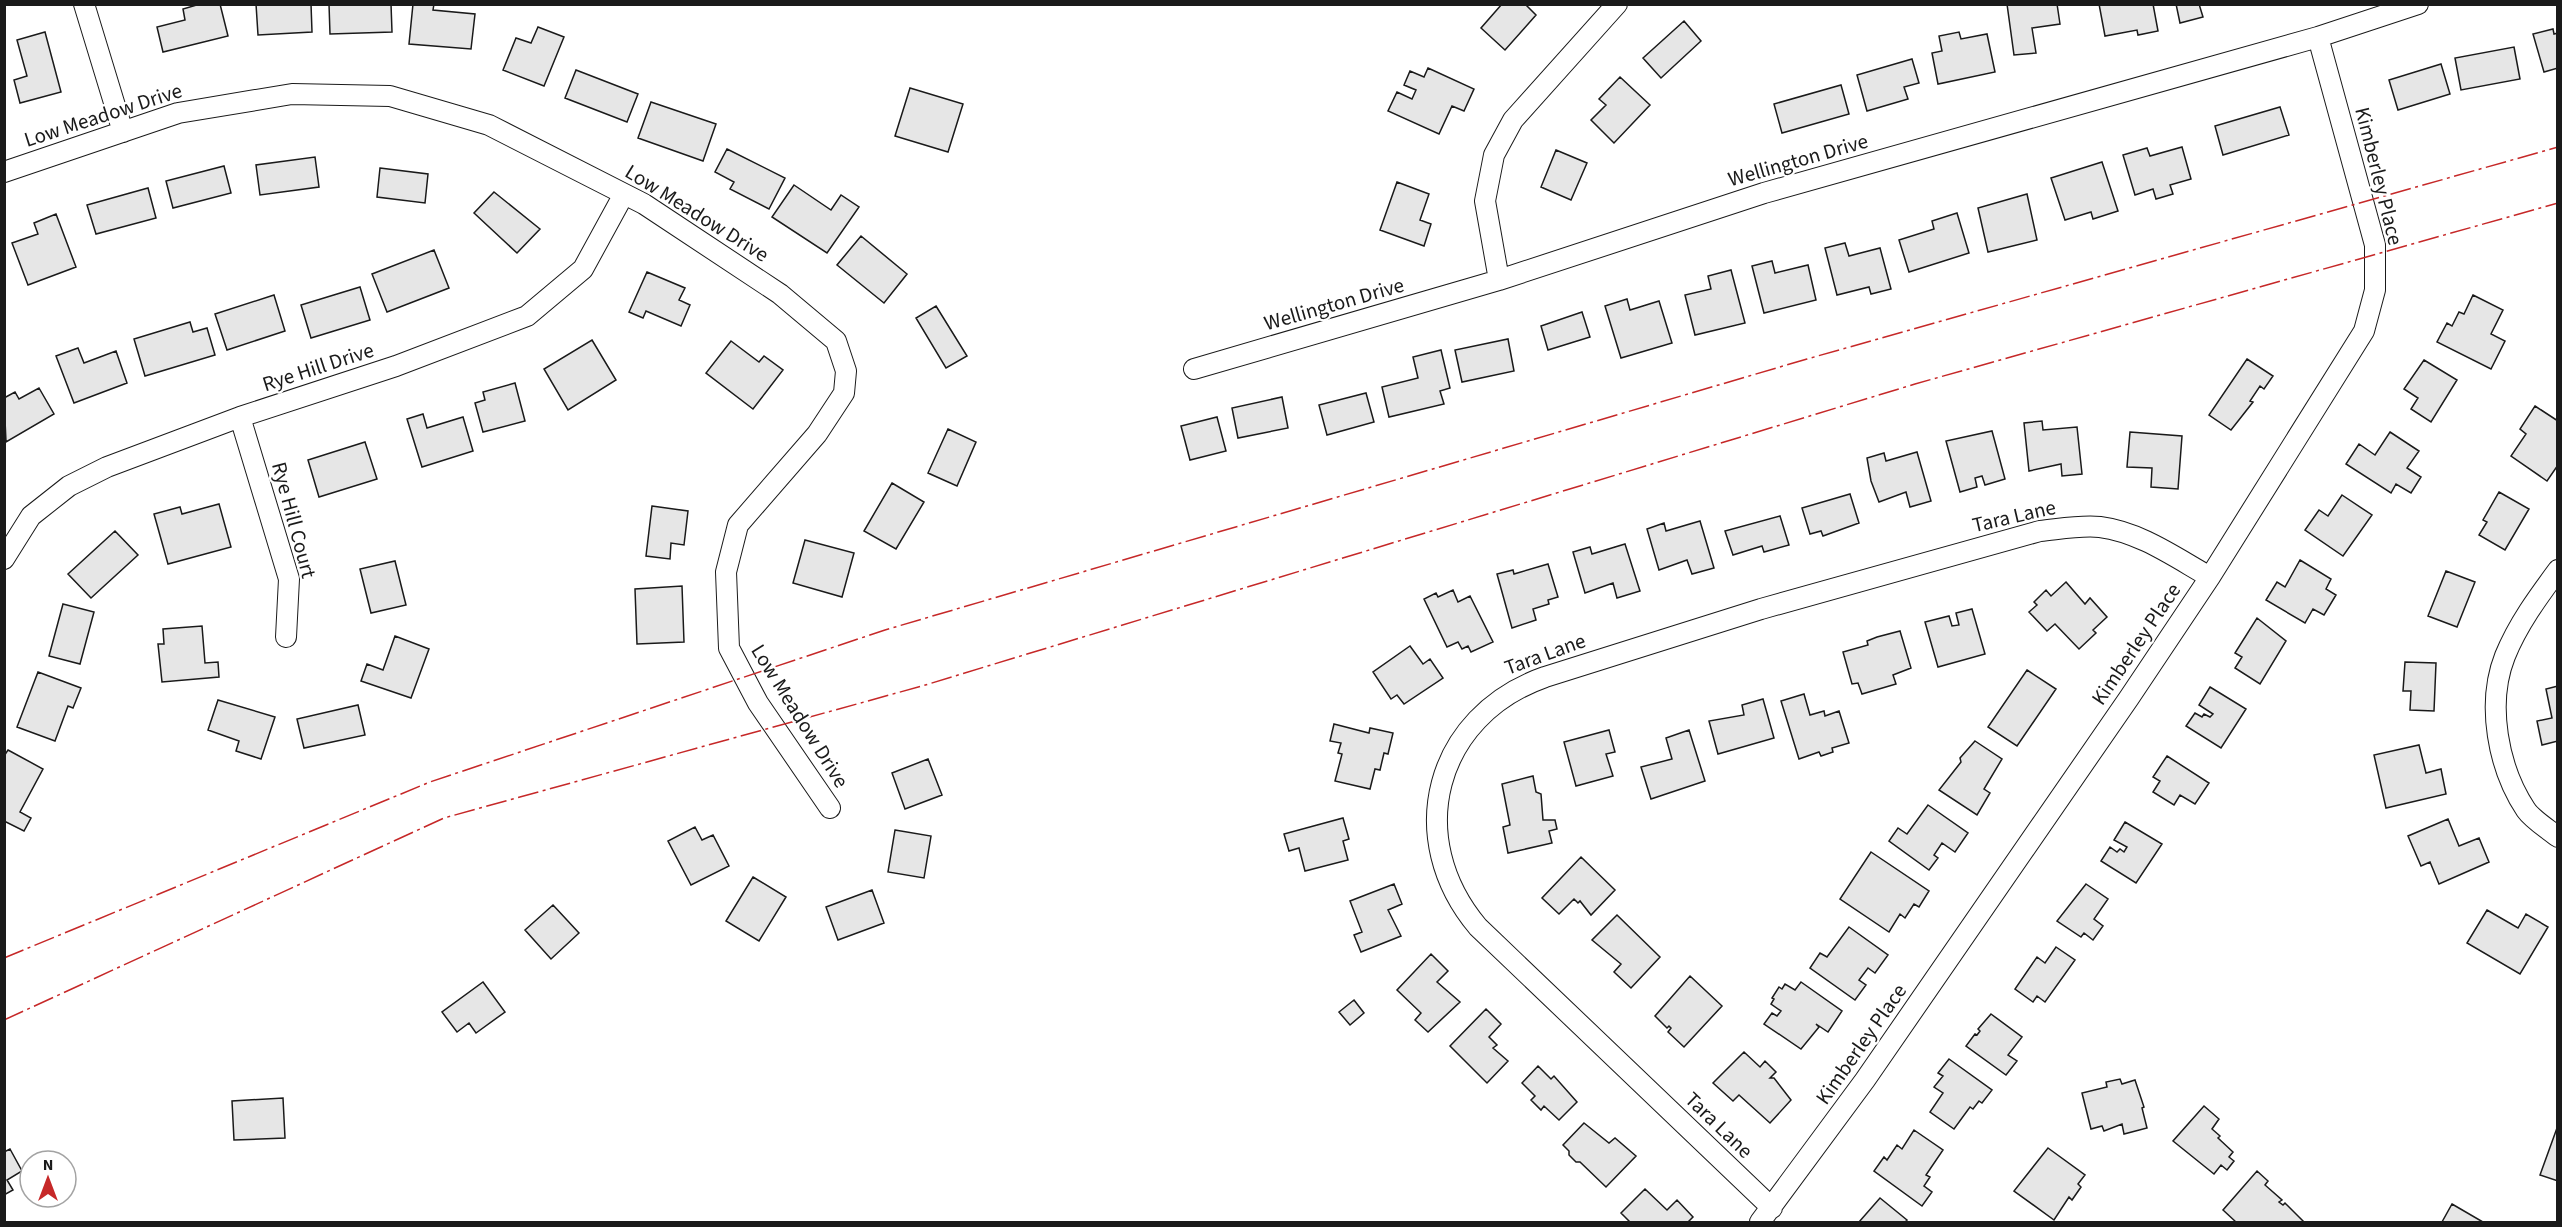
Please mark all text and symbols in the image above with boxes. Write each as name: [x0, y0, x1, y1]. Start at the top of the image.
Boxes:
street label: Low Meadow Drive: [20, 75, 186, 155]
street label: Kimberley Place: [2347, 104, 2411, 248]
street label: Wellington Drive: [1725, 126, 1871, 194]
street label: Low Meadow Drive: [619, 157, 775, 269]
street label: Wellington Drive: [1261, 270, 1407, 338]
street label: Rye Hill Drive: [258, 335, 378, 399]
street label: Rye Hill Court: [264, 459, 324, 581]
street label: Tara Lane: [1969, 492, 2059, 540]
street label: Kimberley Place: [2084, 577, 2188, 711]
street label: Tara Lane: [1500, 625, 1590, 683]
street label: Low Meadow Drive: [744, 638, 856, 794]
street label: Kimberley Place: [1808, 978, 1914, 1110]
street label: Tara Lane: [1678, 1085, 1760, 1165]
north arrow: [18, 1149, 78, 1209]
text: N: [43, 1154, 53, 1176]

